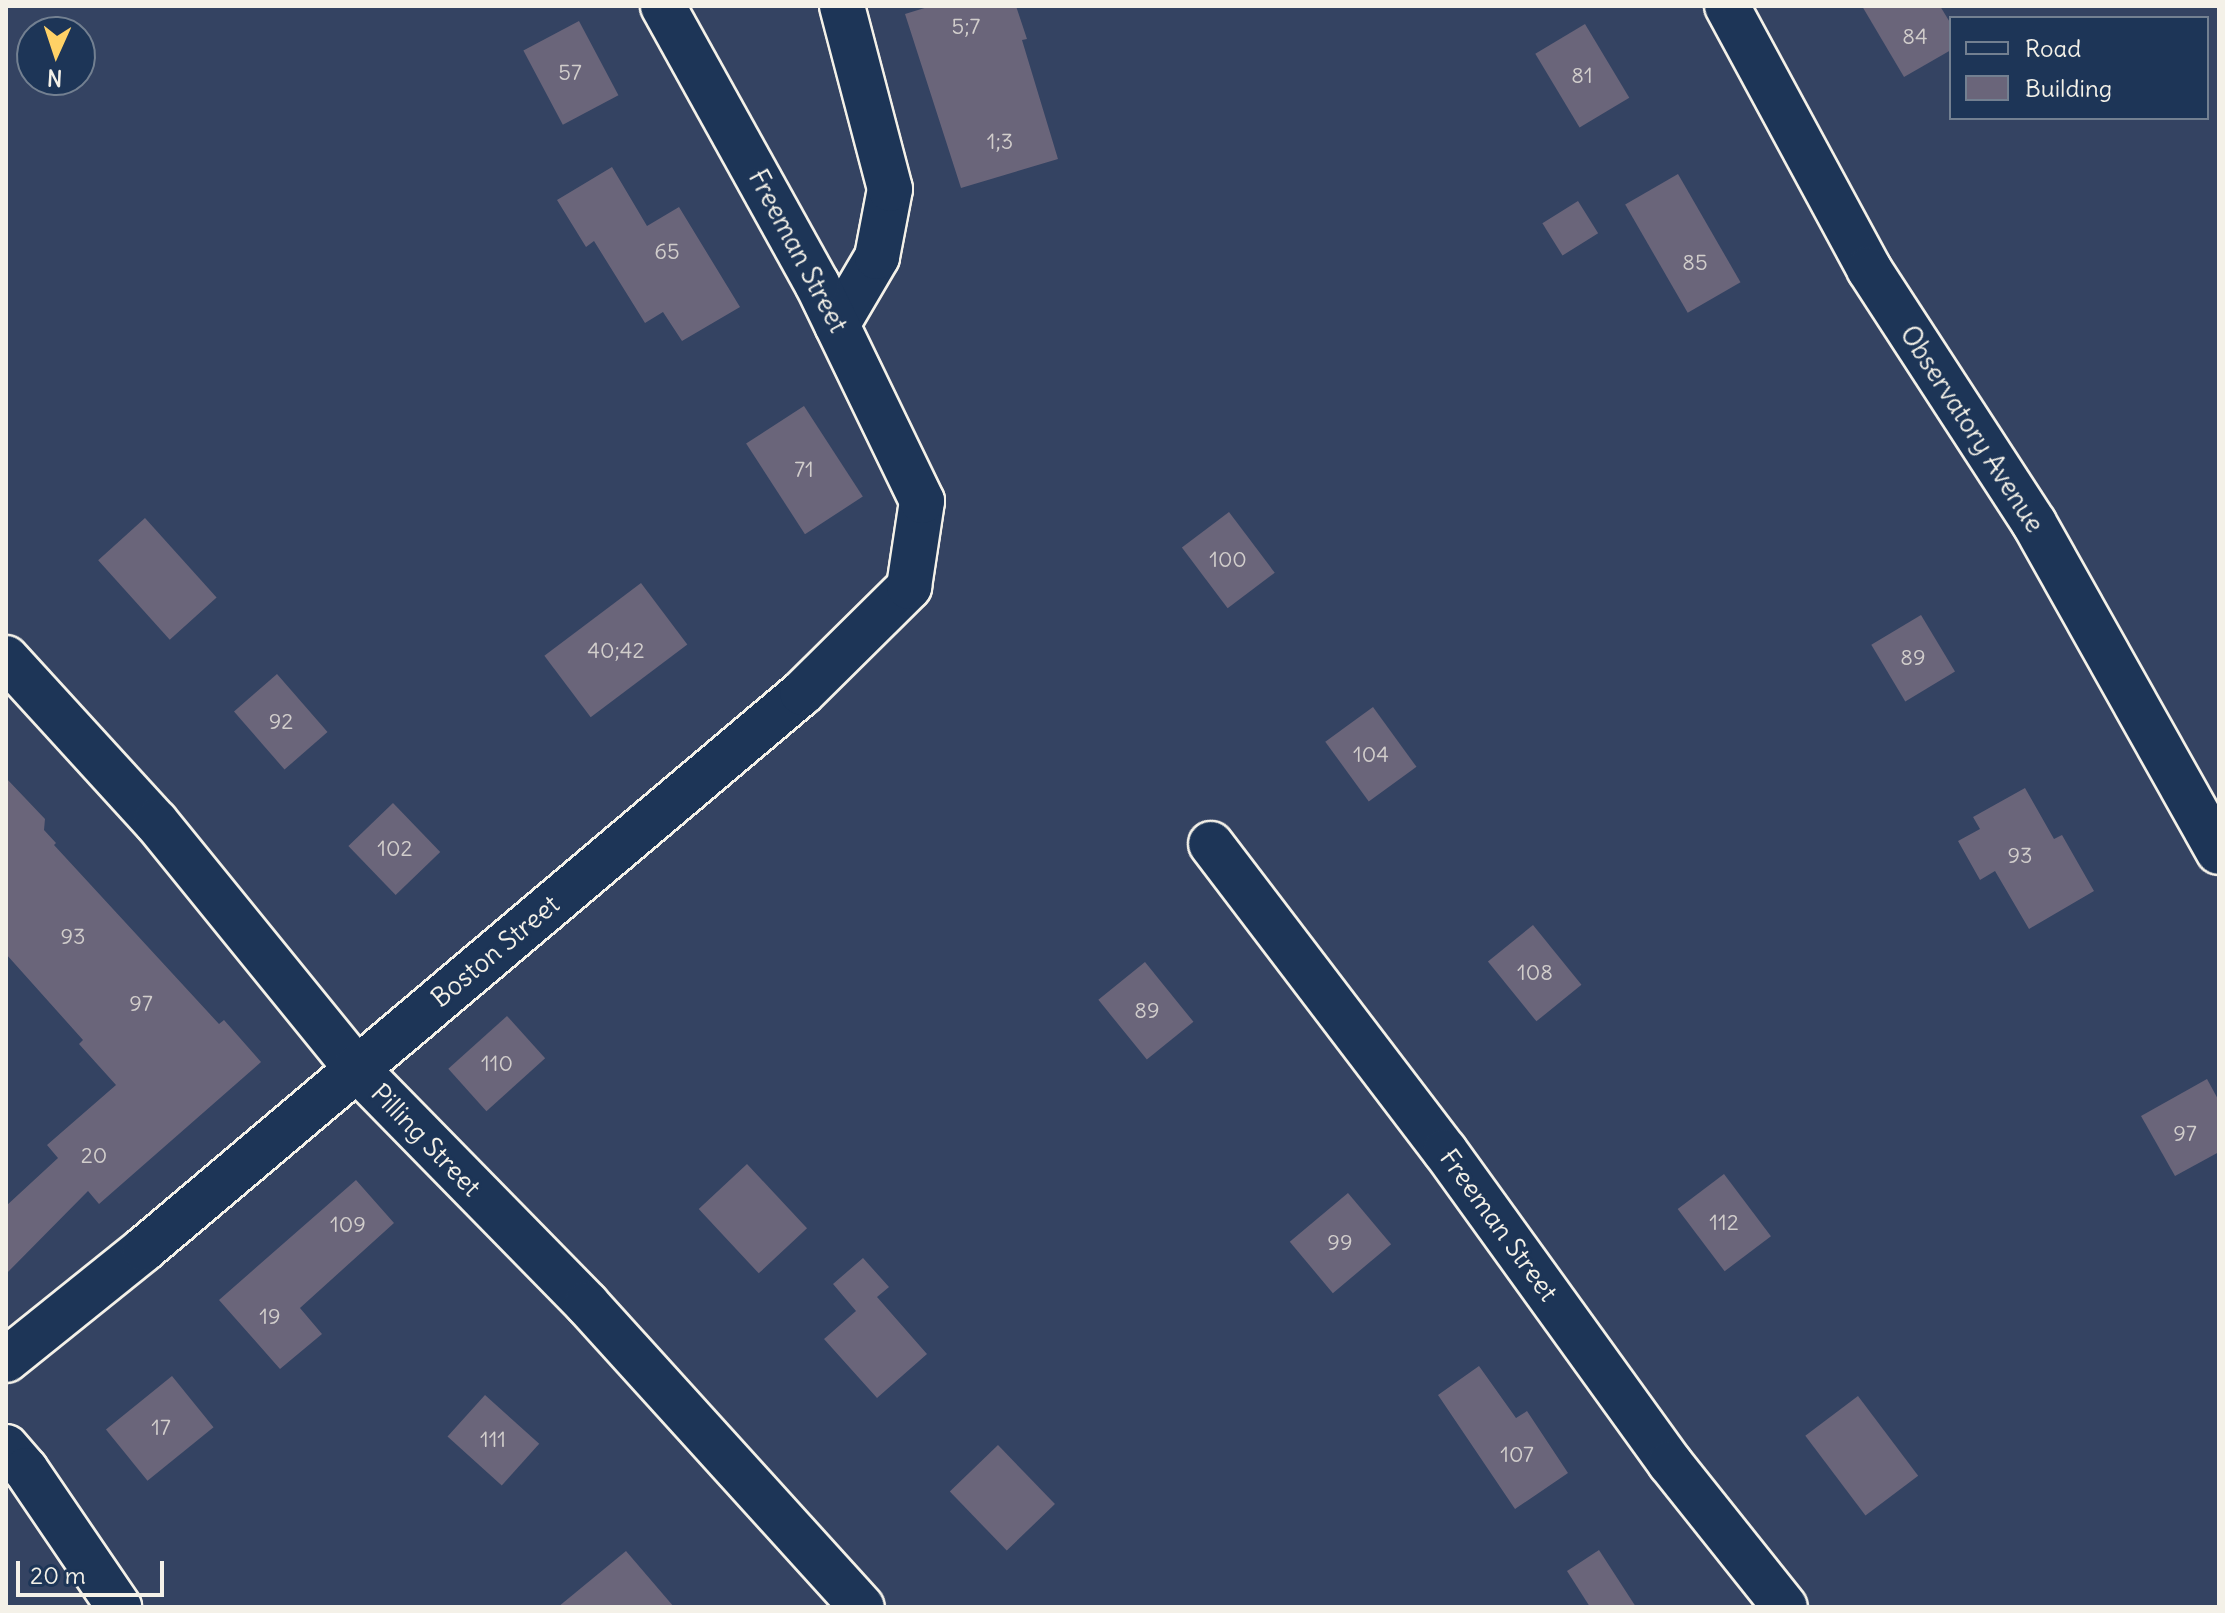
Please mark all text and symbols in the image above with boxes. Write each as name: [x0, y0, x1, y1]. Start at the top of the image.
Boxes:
house number: 5;7: [952, 14, 980, 40]
north arrow: [16, 16, 96, 96]
legend: [1949, 16, 2209, 120]
house number: 84: [1902, 24, 1928, 50]
text: Road: [2025, 33, 2081, 63]
house number: 57: [558, 60, 582, 86]
house number: 81: [1571, 63, 1593, 89]
text: N: [47, 64, 63, 92]
text: Building: [2025, 73, 2112, 103]
house number: 1;3: [987, 129, 1013, 155]
street label: Freeman Street: [742, 164, 854, 338]
house number: 65: [654, 239, 680, 265]
house number: 85: [1682, 250, 1708, 276]
street label: Observatory Avenue: [1893, 320, 2051, 538]
house number: 71: [794, 457, 814, 483]
house number: 100: [1209, 547, 1247, 573]
house number: 40;42: [587, 638, 645, 664]
house number: 89: [1900, 645, 1926, 671]
house number: 92: [269, 709, 293, 735]
house number: 104: [1353, 742, 1389, 768]
house number: 102: [377, 836, 413, 862]
house number: 93: [2007, 843, 2033, 869]
street label: Boston Street: [425, 888, 565, 1014]
house number: 93: [60, 924, 86, 950]
house number: 108: [1517, 960, 1553, 986]
house number: 97: [129, 991, 153, 1017]
house number: 89: [1134, 998, 1160, 1024]
house number: 110: [481, 1051, 513, 1077]
street label: Pilling Street: [365, 1077, 487, 1203]
house number: 97: [2173, 1121, 2197, 1147]
house number: 20: [81, 1143, 107, 1169]
street label: Freeman Street: [1434, 1143, 1564, 1307]
house number: 112: [1709, 1210, 1739, 1236]
house number: 109: [330, 1212, 366, 1238]
house number: 99: [1327, 1230, 1353, 1256]
house number: 19: [259, 1304, 281, 1330]
house number: 17: [151, 1415, 171, 1441]
house number: 111: [480, 1427, 506, 1453]
house number: 107: [1500, 1442, 1534, 1468]
scale bar: [20, 1545, 168, 1595]
text: 20 m: [30, 1560, 86, 1590]

